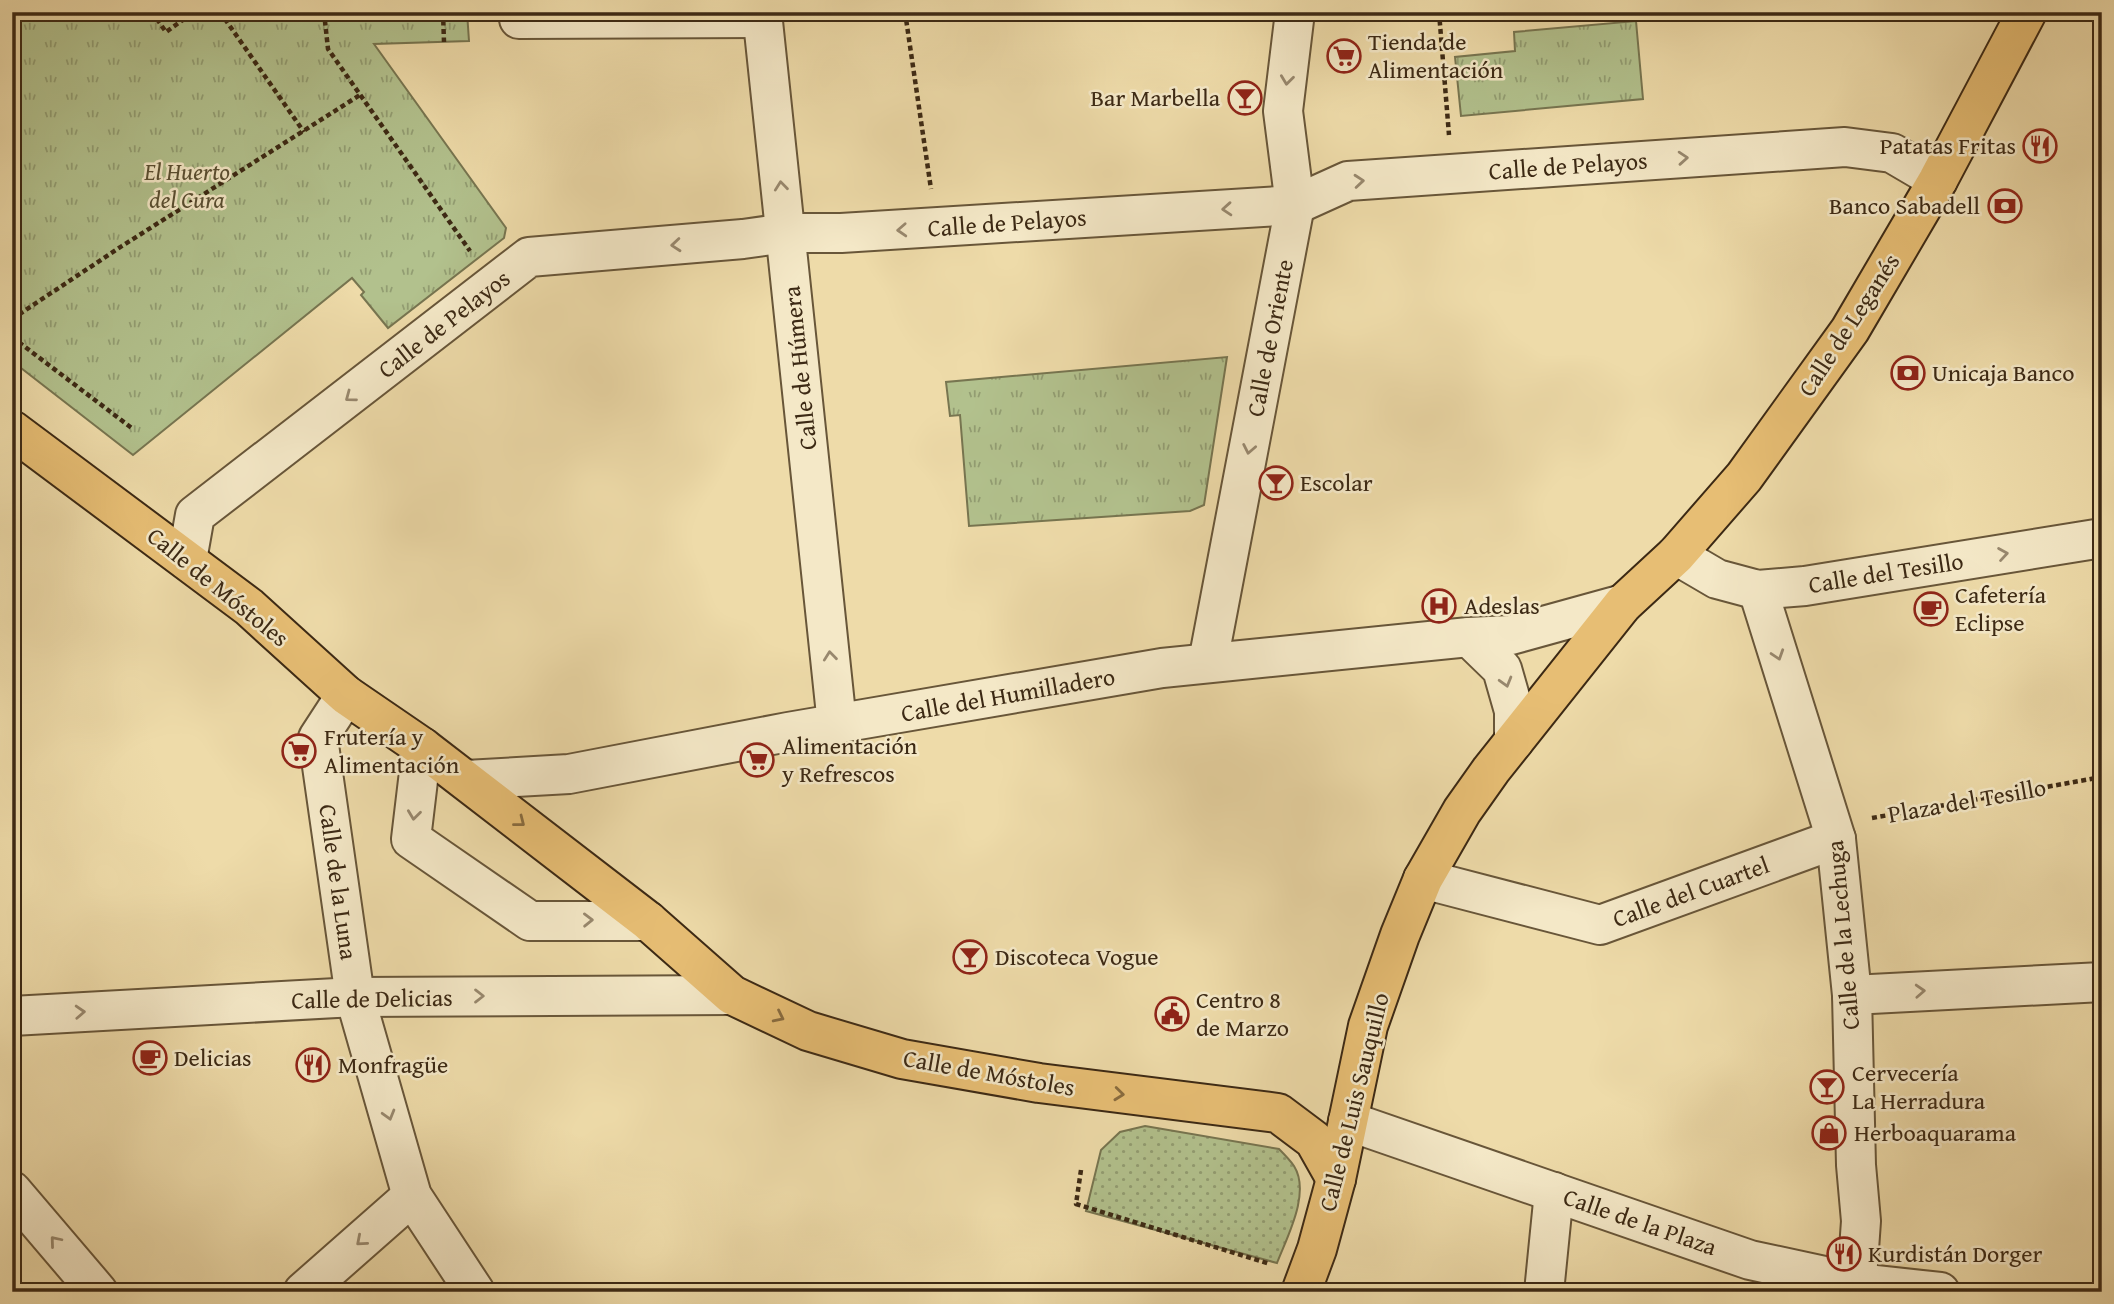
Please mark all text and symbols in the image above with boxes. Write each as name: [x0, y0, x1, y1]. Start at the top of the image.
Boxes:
place label: Tienda de Alimentación: [1368, 24, 1504, 87]
supermarket icon: Tienda de Alimentación: [1325, 37, 1363, 75]
one-way arrow: [1279, 74, 1294, 86]
bar icon: Bar Marbella: [1226, 79, 1264, 117]
place label: Bar Marbella: [1090, 80, 1221, 115]
restaurant icon: Patatas Fritas: [2021, 127, 2059, 165]
place label: Patatas Fritas: [1880, 128, 2016, 163]
street label: Calle de Pelayos: [1487, 142, 1649, 189]
one-way arrow: [1678, 151, 1689, 166]
park label: El Huerto del Cura: [143, 154, 230, 217]
one-way arrow: [1353, 174, 1364, 189]
one-way arrow: [773, 180, 788, 192]
bank icon: Banco Sabadell: [1986, 187, 2024, 225]
place label: Banco Sabadell: [1829, 188, 1980, 223]
street label: Calle de Pelayos: [926, 199, 1088, 246]
one-way arrow: [1222, 201, 1233, 216]
one-way arrow: [897, 222, 908, 237]
one-way arrow: [670, 237, 681, 252]
street label: Calle de Leganés: [1789, 246, 1908, 403]
street label: Calle de Oriente: [1237, 256, 1302, 420]
street label: Calle de Pelayos: [370, 261, 517, 386]
street label: Calle de Húmera: [773, 284, 826, 452]
bank icon: Unicaja Banco: [1889, 354, 1927, 392]
place label: Unicaja Banco: [1932, 355, 2074, 390]
one-way arrow: [345, 389, 358, 401]
one-way arrow: [1242, 443, 1257, 455]
bar icon: Escolar: [1257, 464, 1295, 502]
place label: Escolar: [1300, 465, 1373, 500]
street label: Calle de Móstoles: [140, 518, 297, 655]
street label: Calle del Tesillo: [1806, 543, 1966, 602]
one-way arrow: [1997, 547, 2009, 562]
place label: Cafetería Eclipse: [1955, 577, 2047, 640]
hospital icon: Adeslas: [1420, 587, 1458, 625]
place label: Adeslas: [1464, 588, 1540, 623]
cafe icon: Cafetería Eclipse: [1912, 590, 1950, 628]
one-way arrow: [1770, 649, 1785, 661]
one-way arrow: [822, 650, 837, 662]
street label: Calle del Humilladero: [898, 658, 1118, 731]
one-way arrow: [1498, 676, 1512, 688]
place label: Frutería y Alimentación: [324, 719, 460, 782]
place label: Alimentación y Refrescos: [781, 728, 918, 791]
supermarket icon: Frutería y Alimentación: [280, 732, 318, 770]
supermarket icon: Alimentación y Refrescos: [738, 741, 776, 779]
street label: Plaza del Tesillo: [1885, 769, 2049, 832]
street label: Calle de la Luna: [310, 802, 367, 963]
one-way arrow: [406, 809, 421, 820]
one-way arrow: [512, 814, 524, 827]
street label: Calle de la Lechuga: [1817, 838, 1868, 1031]
street label: Calle del Cuartel: [1608, 847, 1774, 936]
one-way arrow: [584, 912, 594, 928]
bar icon: Discoteca Vogue: [951, 938, 989, 976]
place label: Discoteca Vogue: [995, 939, 1158, 974]
street label: Calle de Delicias: [291, 980, 453, 1017]
place label: Centro 8 de Marzo: [1196, 982, 1289, 1045]
one-way arrow: [1915, 984, 1926, 999]
one-way arrow: [474, 989, 485, 1004]
street label: Calle de Luis Sauquillo: [1309, 989, 1398, 1215]
public building icon: Centro 8 de Marzo: [1153, 995, 1191, 1033]
one-way arrow: [75, 1005, 86, 1020]
one-way arrow: [772, 1009, 784, 1023]
cafe icon: Delicias: [131, 1039, 169, 1077]
place label: Delicias: [174, 1040, 252, 1075]
street label: Calle de Móstoles: [901, 1040, 1078, 1105]
restaurant icon: Monfragüe: [294, 1046, 332, 1084]
place label: Monfragüe: [338, 1047, 448, 1082]
place label: Cervecería La Herradura: [1852, 1055, 1986, 1118]
bar icon: Cervecería La Herradura: [1808, 1068, 1846, 1106]
one-way arrow: [1114, 1086, 1125, 1101]
one-way arrow: [380, 1108, 395, 1120]
shop icon: Herboaquarama: [1810, 1114, 1848, 1152]
place label: Herboaquarama: [1854, 1115, 2017, 1150]
street label: Calle de la Plaza: [1559, 1179, 1722, 1264]
one-way arrow: [356, 1233, 369, 1245]
restaurant icon: Kurdistán Dorger: [1825, 1235, 1863, 1273]
place label: Kurdistán Dorger: [1868, 1236, 2042, 1271]
one-way arrow: [51, 1237, 63, 1250]

